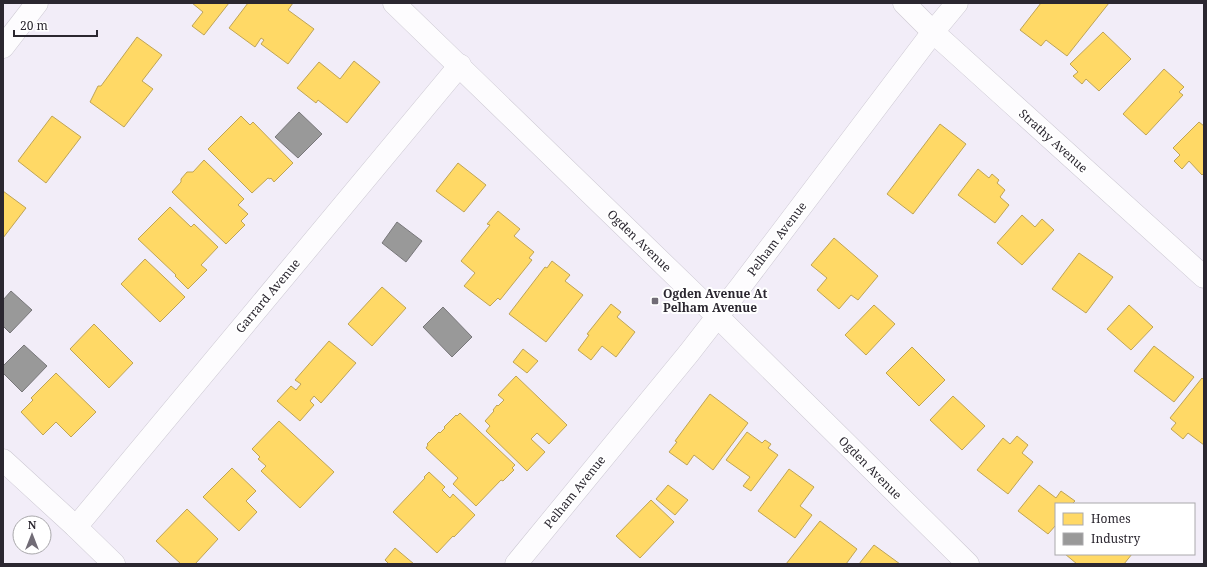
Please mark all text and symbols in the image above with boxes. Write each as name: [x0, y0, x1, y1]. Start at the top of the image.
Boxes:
scale bar: [14, 12, 97, 38]
text: 20 m: [20, 17, 48, 34]
street label: Strathy Avenue: [1015, 105, 1091, 176]
street label: Pelham Avenue: [743, 198, 810, 279]
street label: Ogden Avenue: [604, 206, 675, 276]
street label: Garrard Avenue: [231, 255, 304, 336]
place label: Ogden Avenue At Pelham Avenue: [663, 285, 767, 316]
marker: Ogden Avenue At Pelham Avenue: [650, 296, 660, 306]
street label: Ogden Avenue: [835, 432, 906, 503]
street label: Pelham Avenue: [540, 452, 609, 532]
legend: [1055, 503, 1195, 555]
text: Homes: [1091, 510, 1131, 527]
north arrow: [12, 515, 52, 555]
text: N: [28, 517, 37, 532]
text: Industry: [1091, 530, 1140, 547]

